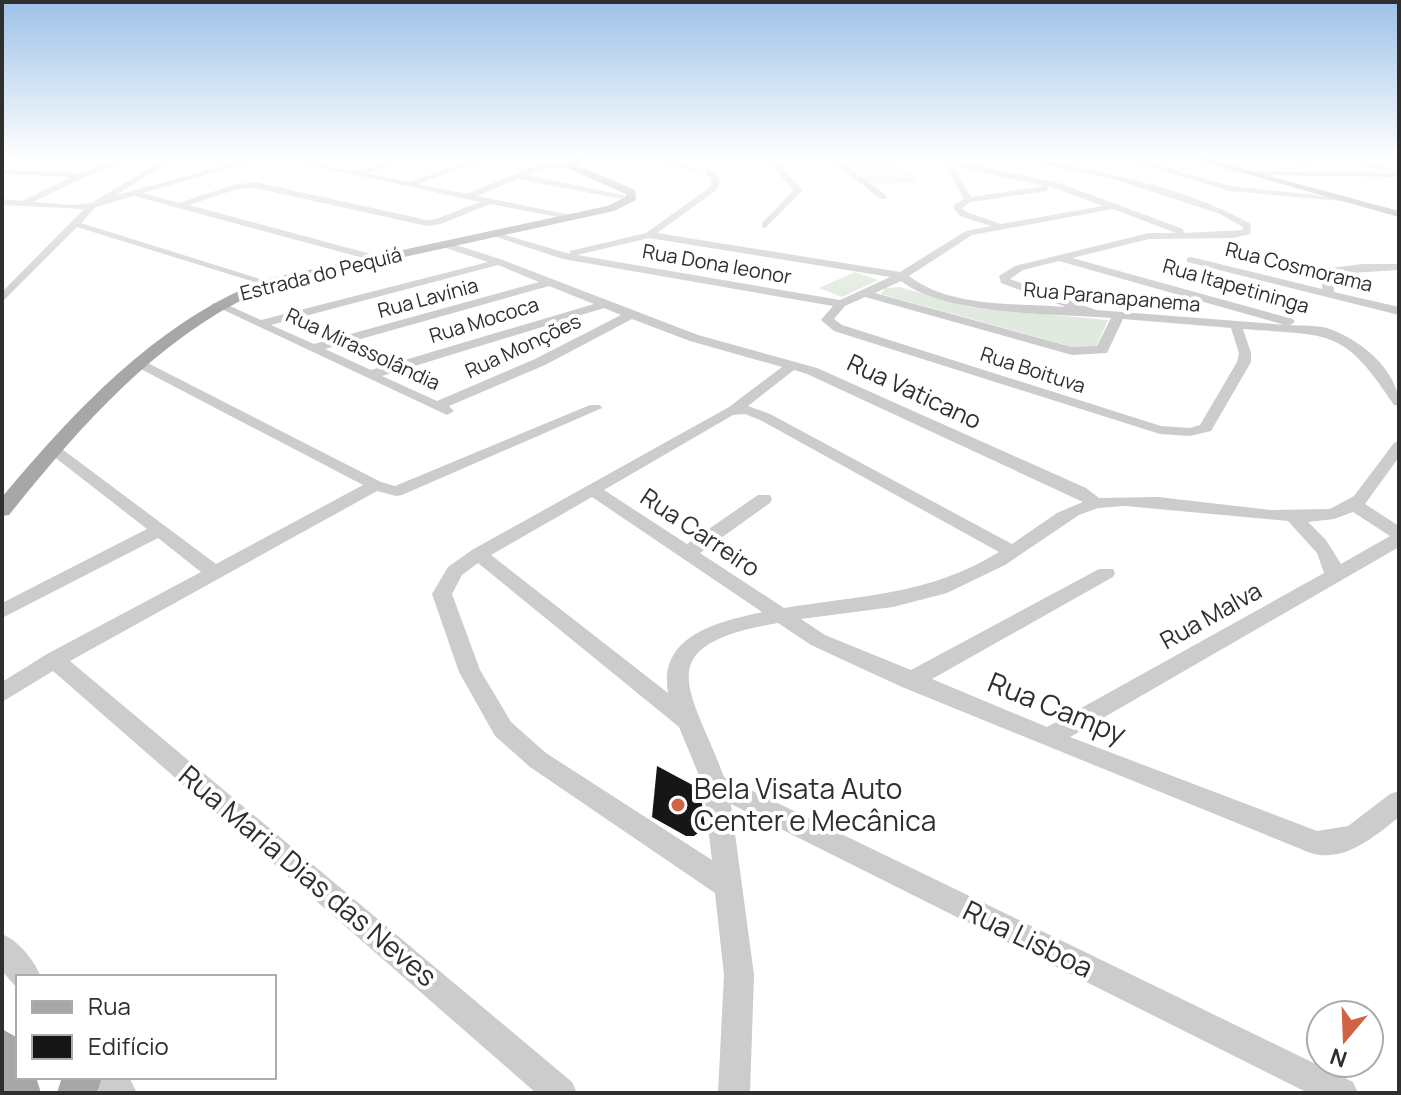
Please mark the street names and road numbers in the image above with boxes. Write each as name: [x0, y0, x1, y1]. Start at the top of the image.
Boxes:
street label: Rua Cosmorama: [1223, 235, 1376, 298]
street label: Rua Dona leonor: [640, 237, 794, 290]
street label: Estrada do Pequiá: [237, 240, 405, 307]
street label: Rua Itapetininga: [1160, 252, 1312, 319]
street label: Rua Lavínia: [375, 271, 481, 324]
street label: Rua Paranapanema: [1022, 275, 1202, 318]
street label: Rua Mococa: [426, 290, 542, 349]
street label: Rua Mirassolândia: [282, 301, 445, 396]
street label: Rua Monções: [461, 307, 585, 384]
street label: Rua Boituva: [977, 340, 1089, 399]
street label: Rua Vaticano: [842, 345, 987, 436]
street label: Rua Carreiro: [635, 480, 767, 584]
street label: Rua Malva: [1154, 573, 1267, 656]
street label: Rua Campy: [983, 662, 1132, 752]
street label: Rua Maria Dias das Neves: [172, 756, 446, 994]
street label: Rua Lisboa: [957, 890, 1100, 986]

